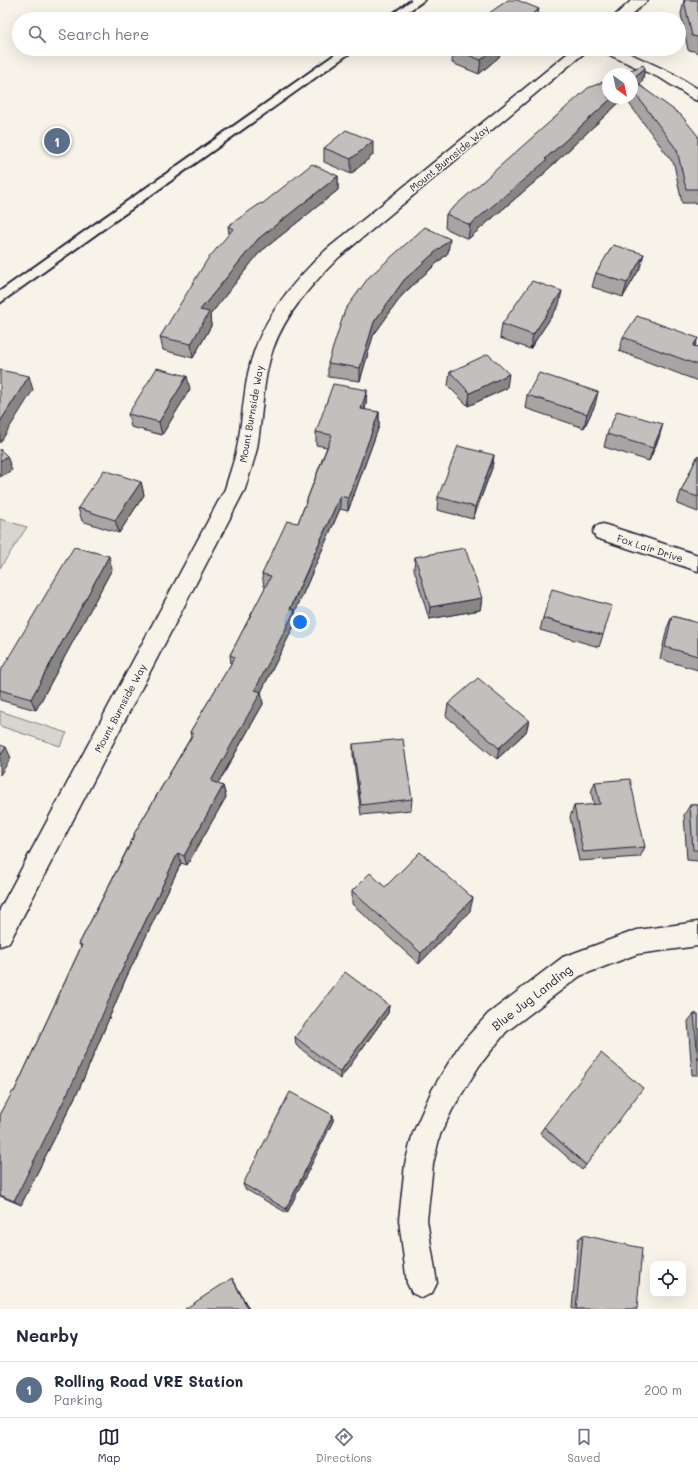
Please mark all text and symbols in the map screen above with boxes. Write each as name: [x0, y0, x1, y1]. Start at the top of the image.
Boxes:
search box: [12, 12, 686, 56]
icon: search: [26, 23, 48, 45]
text: Search here: [58, 24, 149, 44]
north arrow: [602, 68, 638, 104]
street label: Mount Burnside Way: [406, 122, 492, 194]
pin: 1: [44, 126, 70, 156]
street label: Mount Burnside Way: [236, 364, 266, 464]
street label: Fox Lair Drive: [615, 531, 685, 565]
your location: [290, 612, 310, 632]
street label: Mount Burnside Way: [91, 661, 149, 755]
street label: Blue Jug Landing: [488, 961, 575, 1034]
map controls: [650, 1261, 686, 1297]
button: locate: [650, 1261, 686, 1297]
text: Nearby: [16, 1324, 78, 1346]
text: Rolling Road VRE Station: [54, 1371, 243, 1391]
text: 1: [26, 1381, 32, 1398]
text: 200 m: [644, 1381, 682, 1398]
text: Parking: [54, 1391, 102, 1408]
tab: Map: [98, 1426, 120, 1465]
tab: Directions: [316, 1426, 372, 1465]
tab: Saved: [567, 1426, 600, 1465]

